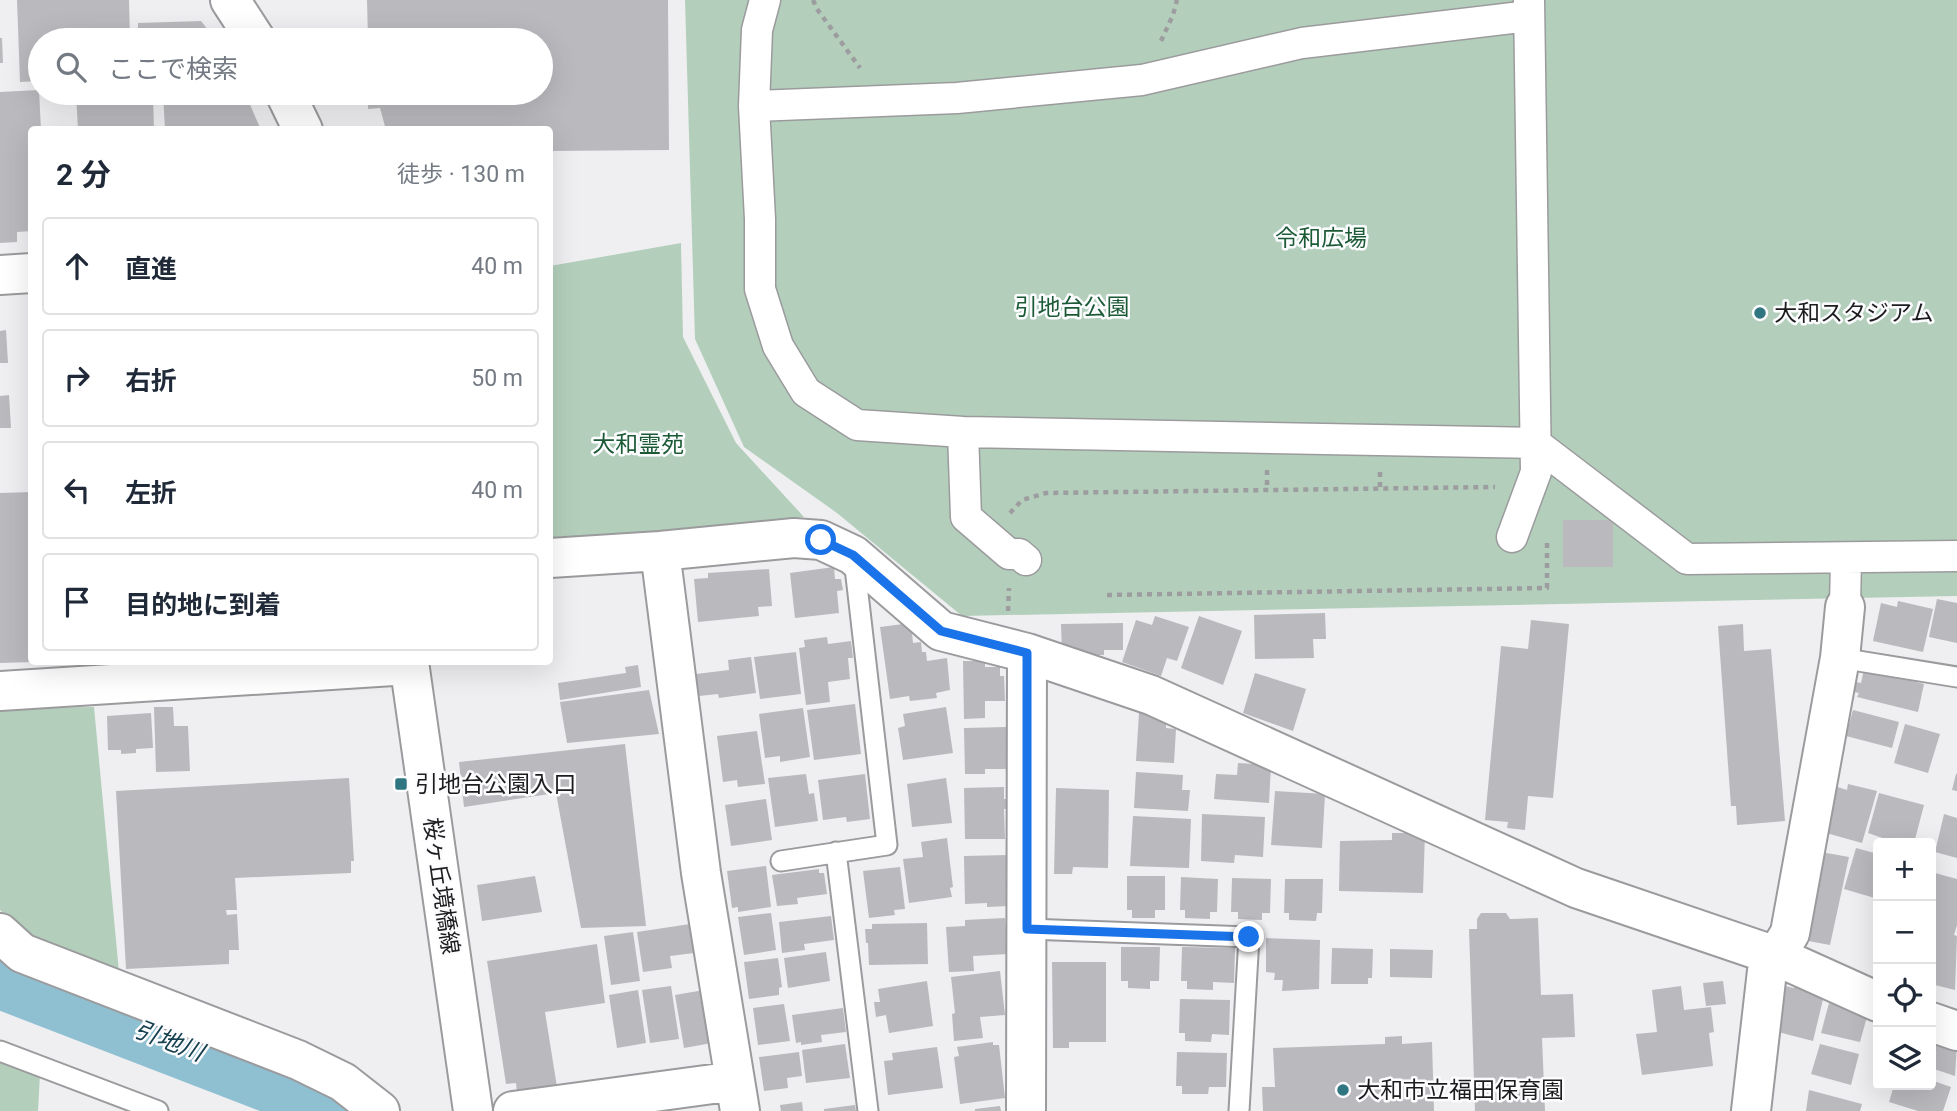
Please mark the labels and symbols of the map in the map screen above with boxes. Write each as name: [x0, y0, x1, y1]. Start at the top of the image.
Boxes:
park label: 令和広場: [1275, 225, 1367, 252]
park label: 引地台公園: [1015, 294, 1130, 321]
place label: 大和スタジアム: [1774, 300, 1933, 327]
marker: 大和スタジアム: [1752, 305, 1768, 321]
park label: 大和霊苑: [592, 431, 684, 458]
route start: [805, 524, 836, 555]
place label: 引地台公園入口: [415, 771, 576, 798]
marker: 引地台公園入口: [393, 776, 409, 792]
street label: 桜ヶ丘境橋線: [418, 816, 464, 956]
route end: [1233, 921, 1264, 952]
water label: 引地川: [130, 1015, 210, 1068]
place label: 大和市立福田保育園: [1357, 1077, 1564, 1104]
marker: 大和市立福田保育園: [1335, 1082, 1351, 1098]

